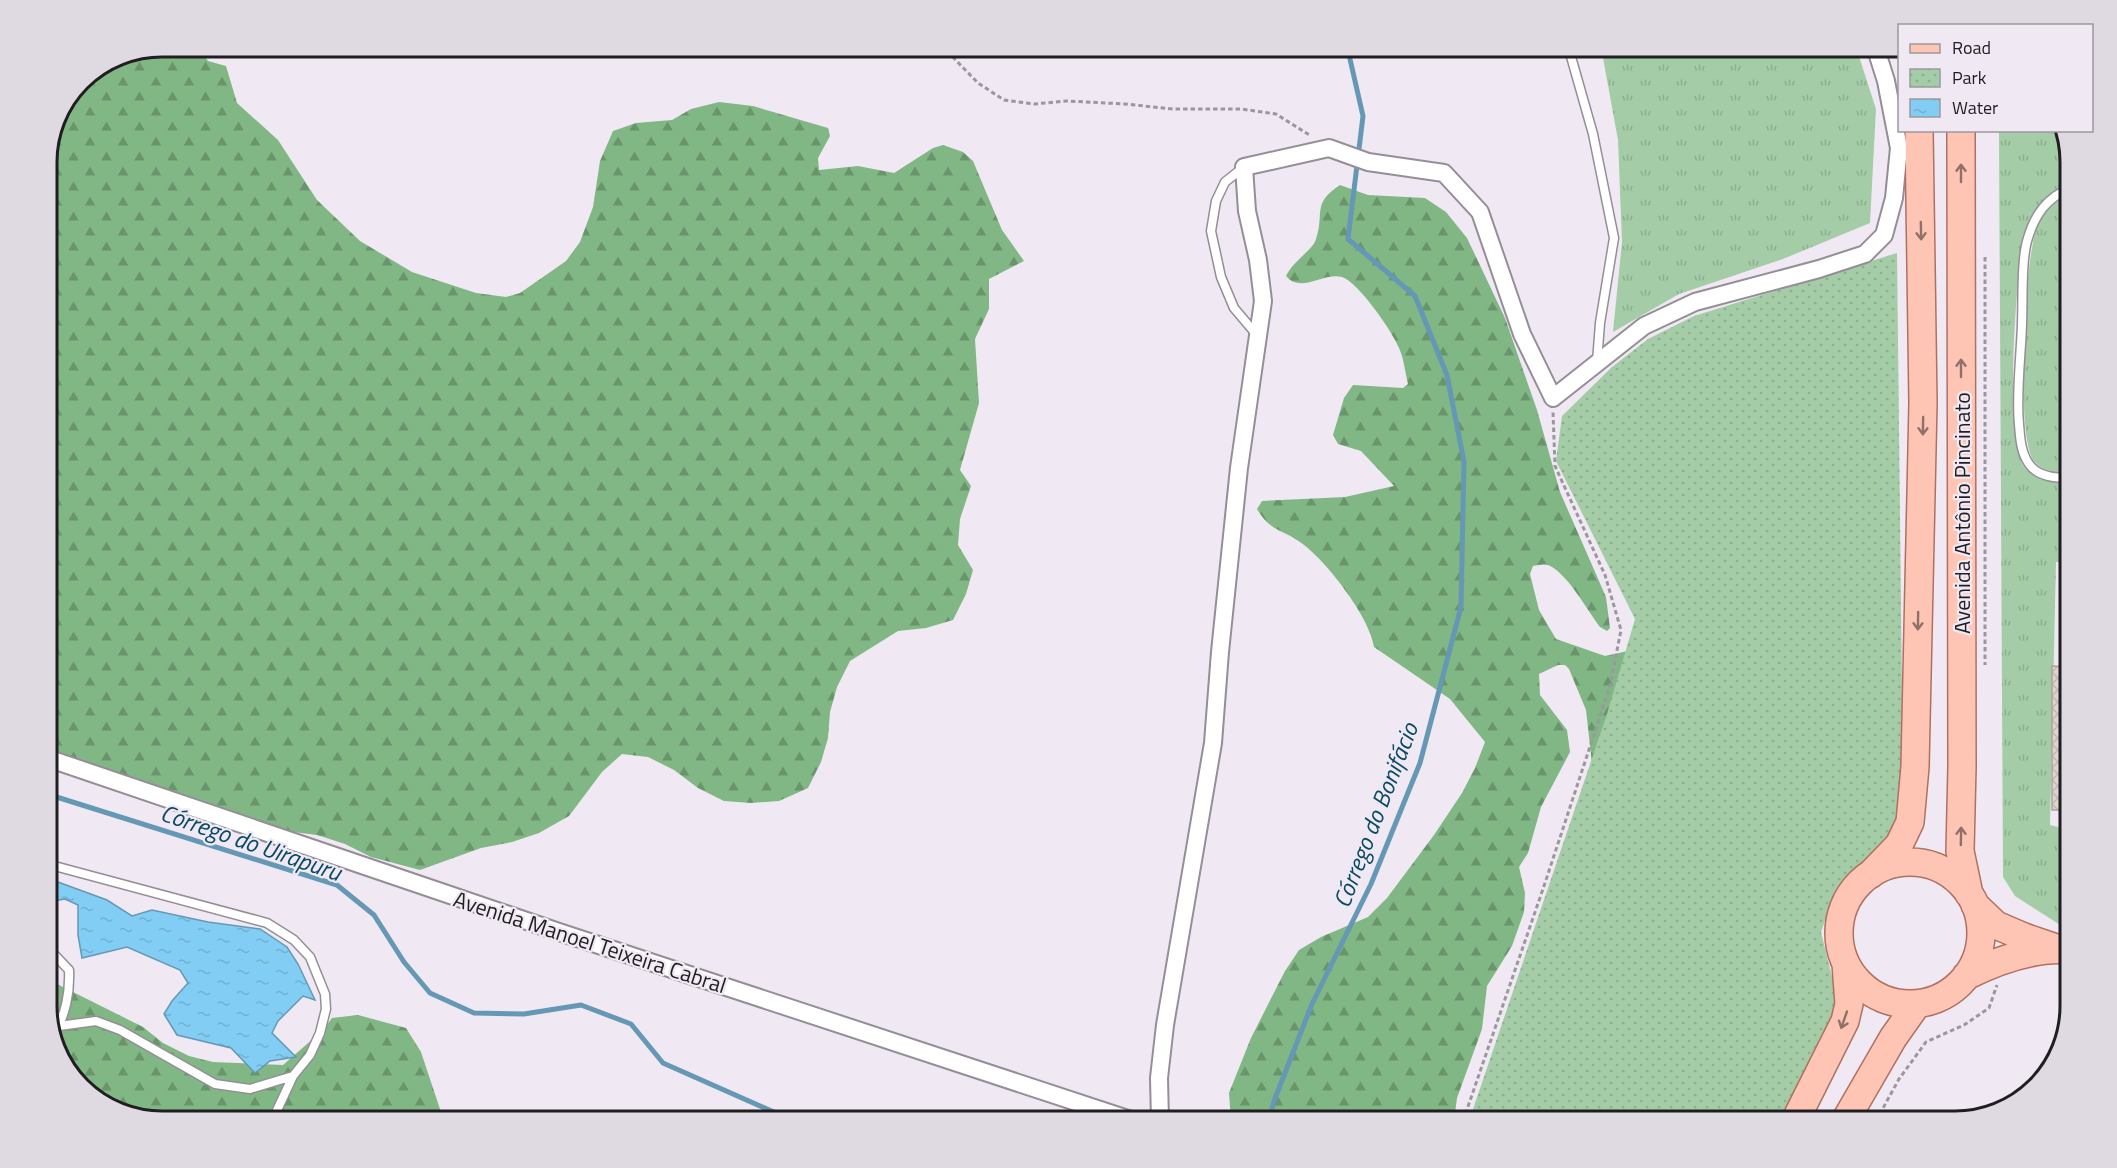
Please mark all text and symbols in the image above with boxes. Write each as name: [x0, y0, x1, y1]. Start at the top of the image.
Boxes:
legend: [1898, 24, 2093, 132]
text: Road: [1952, 34, 1991, 61]
text: Park: [1952, 64, 1987, 91]
text: Water: [1952, 94, 1998, 121]
one-way arrow: [1955, 164, 1967, 184]
one-way arrow: [1915, 220, 1927, 240]
one-way arrow: [1955, 359, 1967, 379]
street label: Avenida Antônio Pincinato: [1945, 392, 1979, 634]
one-way arrow: [1917, 415, 1928, 435]
one-way arrow: [1912, 610, 1924, 630]
water label: Córrego do Bonifácio: [1323, 716, 1427, 913]
water label: Córrego do Uirapuru: [156, 794, 348, 890]
one-way arrow: [1955, 827, 1966, 847]
street label: Avenida Manoel Teixeira Cabral: [449, 882, 731, 1002]
one-way arrow: [1838, 1010, 1849, 1029]

